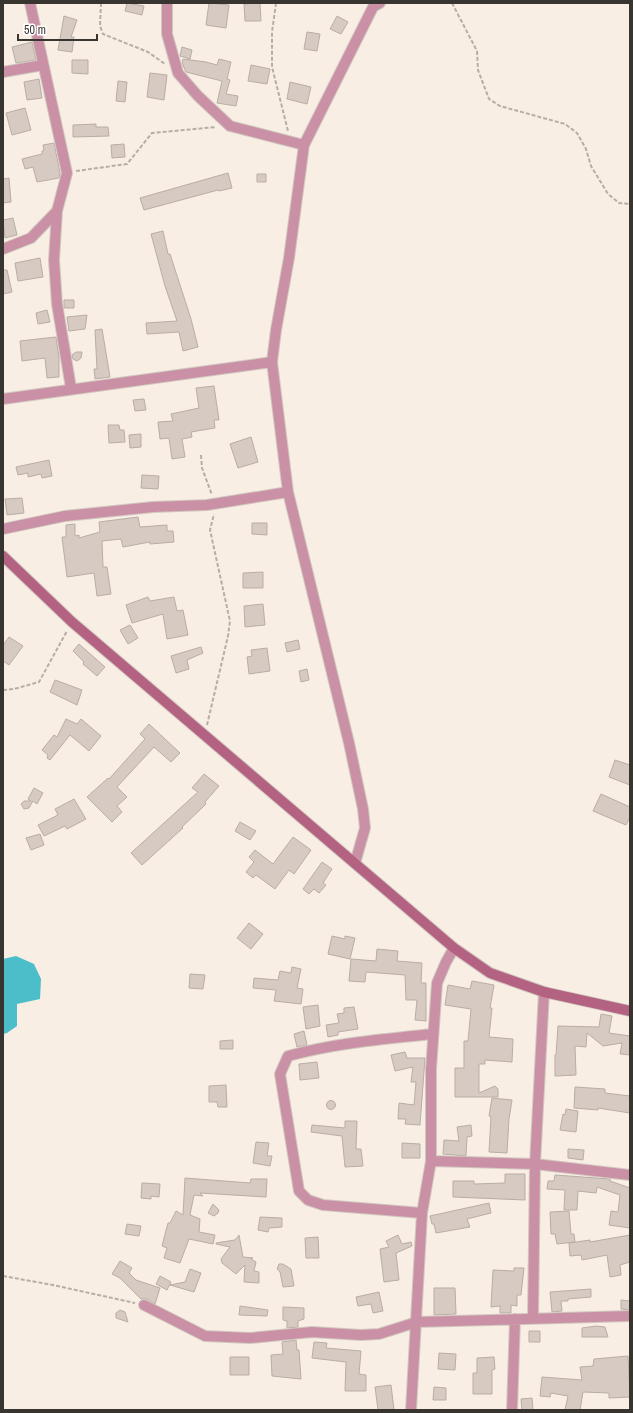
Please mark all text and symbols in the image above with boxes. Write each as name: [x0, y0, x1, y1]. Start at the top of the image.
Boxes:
scale bar: [18, 16, 97, 42]
text: 50 m: [24, 22, 46, 38]

